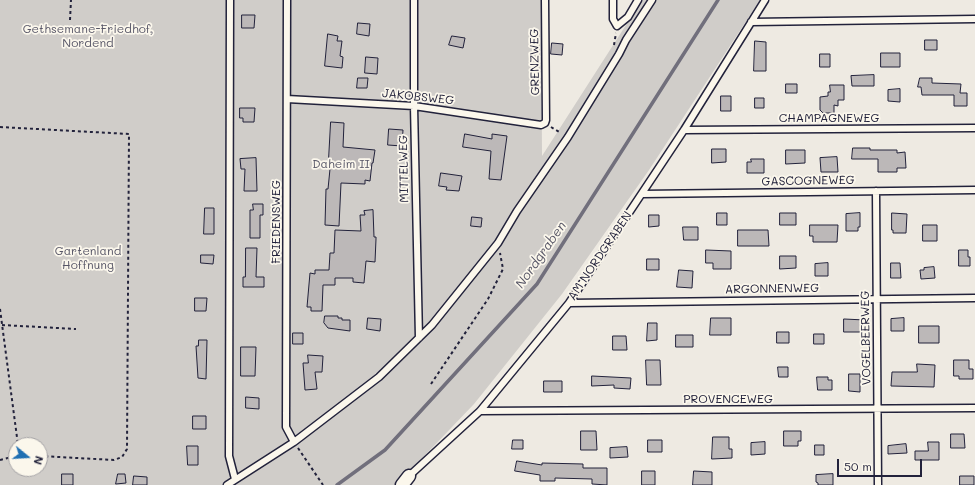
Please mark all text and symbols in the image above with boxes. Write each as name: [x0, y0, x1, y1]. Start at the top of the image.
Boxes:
park label: Gethsemane-Friedhof, Nordend: [23, 22, 153, 50]
street label: GRENZWEG: [527, 29, 543, 95]
street label: JAKOBSWEG: [381, 86, 455, 108]
street label: CHAMPAGNEWEG: [779, 111, 879, 125]
street label: MITTELWEG: [396, 135, 412, 203]
park label: Daheim II: [312, 157, 370, 171]
street label: GASCOGNEWEG: [761, 173, 855, 189]
street label: FRIEDENSWEG: [269, 180, 283, 264]
street label: AM NORDGRABEN: [565, 209, 635, 303]
water label: Nordgraben: [512, 219, 570, 291]
park label: Gartenland Hoffnung: [55, 244, 121, 272]
street label: ARGONNENWEG: [725, 281, 819, 297]
street label: VOGELBEERWEG: [858, 291, 874, 385]
street label: PROVENCEWEG: [683, 392, 773, 406]
north arrow: [8, 437, 48, 477]
scale bar: [839, 451, 924, 477]
text: N: [31, 454, 47, 467]
text: 50 m: [844, 458, 872, 474]

